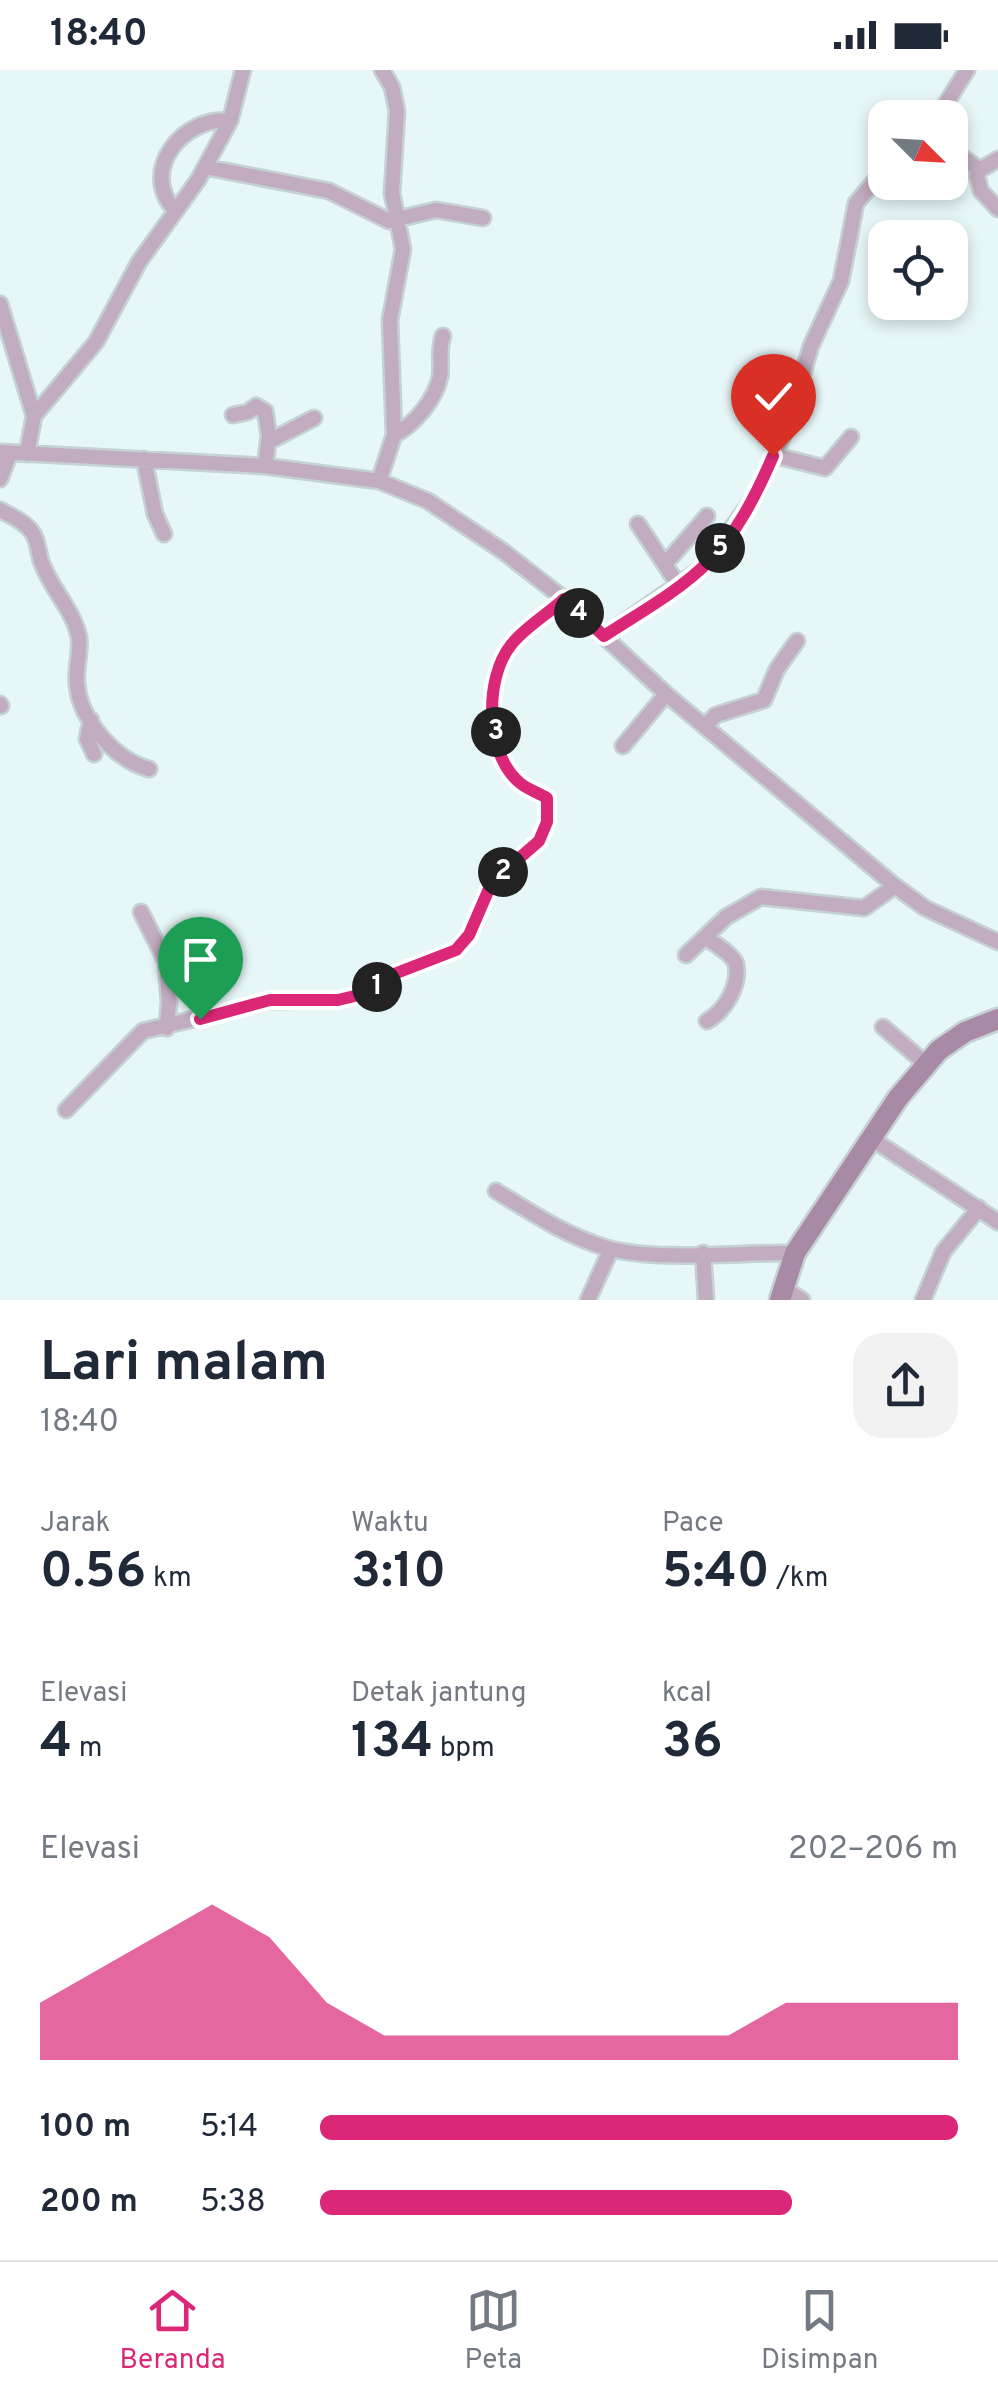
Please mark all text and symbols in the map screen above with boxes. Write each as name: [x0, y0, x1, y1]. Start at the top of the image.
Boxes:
text: 18:40: [50, 11, 148, 60]
north arrow: [868, 100, 968, 200]
map controls: [868, 100, 968, 320]
button: locate: [868, 220, 968, 320]
pin: [731, 354, 816, 457]
icon: check: [746, 369, 801, 424]
pin: 5: [695, 523, 745, 573]
text: 5: [711, 530, 729, 566]
pin: 4: [554, 588, 604, 638]
text: 4: [570, 595, 588, 631]
pin: 3: [471, 707, 521, 757]
text: 3: [488, 714, 504, 750]
pin: 2: [478, 847, 528, 897]
text: 2: [494, 854, 512, 890]
pin: [158, 917, 243, 1020]
icon: arrive: [173, 932, 228, 987]
pin: 1: [352, 962, 402, 1012]
text: 1: [371, 969, 383, 1005]
text: Lari malam: [40, 1330, 328, 1400]
button: share: [853, 1333, 958, 1438]
text: 18:40: [40, 1403, 119, 1443]
text: Jarak: [40, 1506, 110, 1542]
text: Waktu: [351, 1506, 429, 1542]
text: Pace: [662, 1506, 724, 1542]
text: 0.56: [40, 1542, 146, 1605]
text: 3:10: [351, 1542, 446, 1605]
text: 5:40: [662, 1542, 770, 1605]
text: km: [146, 1561, 192, 1597]
text: /km: [770, 1561, 829, 1597]
text: Elevasi: [40, 1676, 127, 1712]
text: Detak jantung: [351, 1676, 526, 1712]
text: kcal: [662, 1676, 712, 1712]
text: 4: [40, 1712, 72, 1775]
text: 134: [351, 1712, 433, 1775]
text: 36: [662, 1712, 723, 1775]
text: m: [72, 1731, 102, 1767]
text: bpm: [433, 1731, 495, 1767]
text: Elevasi: [40, 1830, 140, 1870]
text: 202–206 m: [788, 1830, 958, 1870]
text: 100 m: [40, 2108, 131, 2148]
text: 5:14: [200, 2108, 258, 2148]
text: 200 m: [40, 2183, 138, 2223]
text: 5:38: [200, 2183, 266, 2223]
tab: Beranda: [119, 2283, 226, 2379]
tab: Peta: [464, 2283, 522, 2379]
tab: Disimpan: [761, 2283, 879, 2379]

